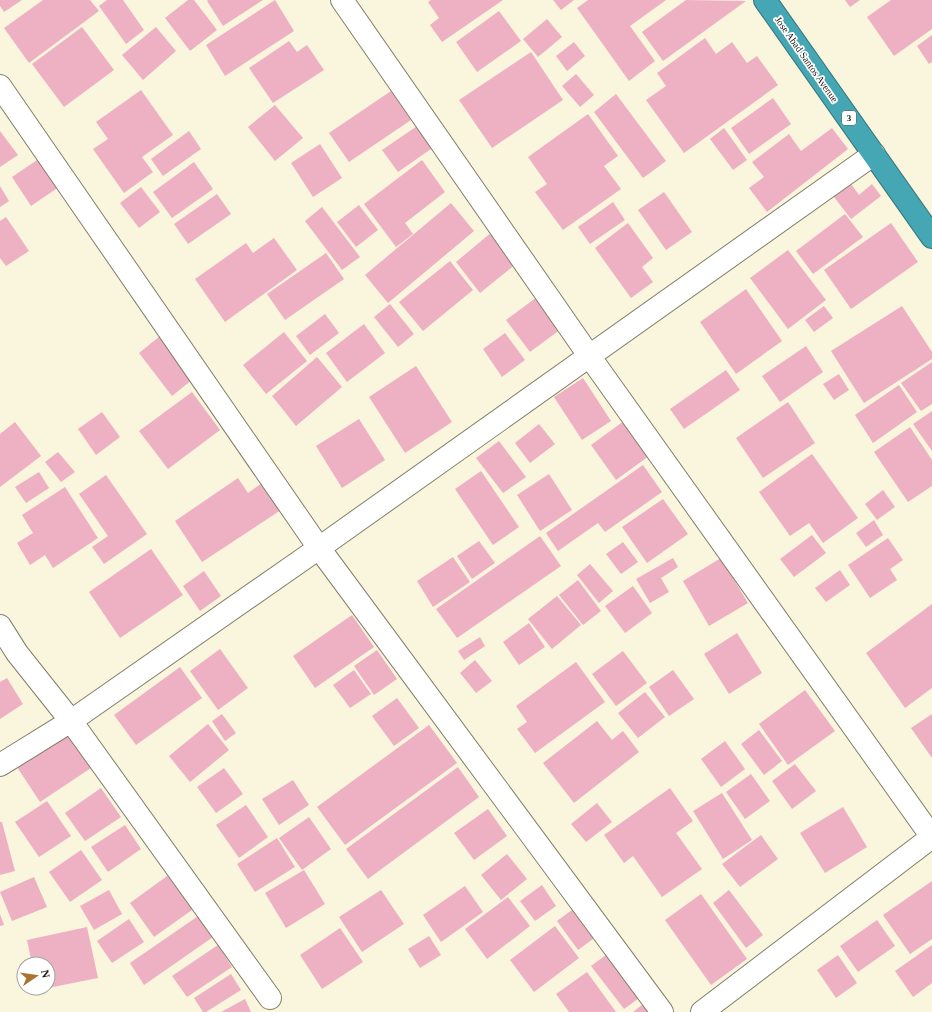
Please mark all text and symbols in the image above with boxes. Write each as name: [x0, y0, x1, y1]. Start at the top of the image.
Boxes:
street label: Jose Abad Santos Avenue: [773, 14, 841, 105]
road number: 3: [842, 111, 856, 125]
north arrow: [16, 956, 56, 996]
text: N: [39, 969, 52, 979]

